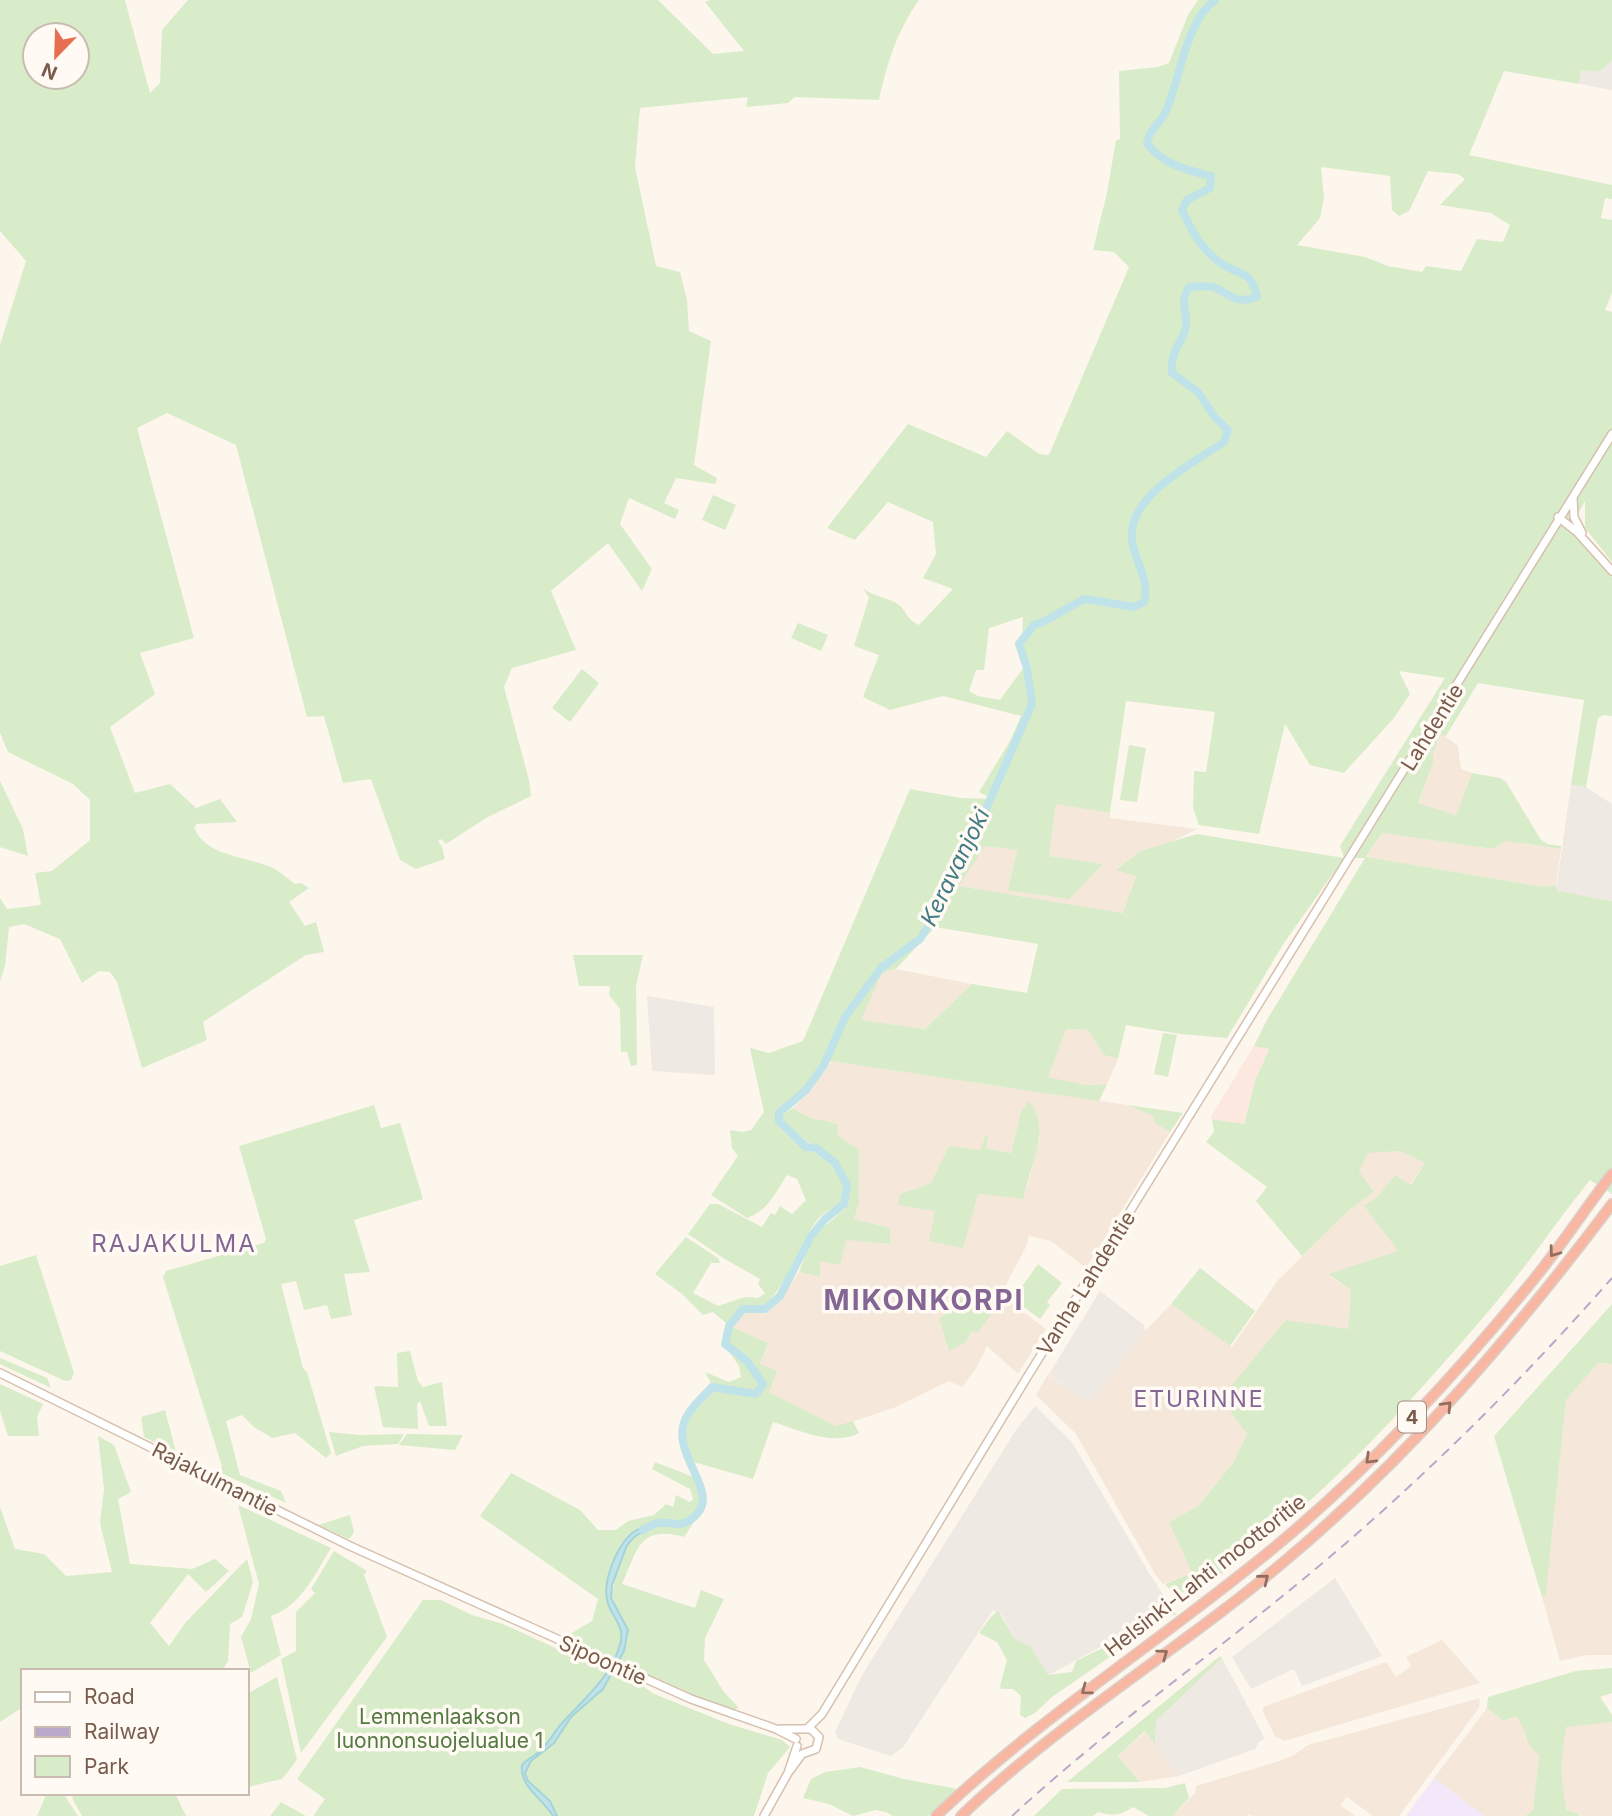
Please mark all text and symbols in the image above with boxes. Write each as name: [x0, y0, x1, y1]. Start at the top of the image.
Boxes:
north arrow: [21, 21, 91, 91]
text: N: [38, 58, 61, 85]
street label: Lahdentie: [1395, 679, 1469, 775]
water label: Keravanjoki: [914, 803, 996, 930]
street label: Vanha Lahdentie: [1032, 1206, 1140, 1360]
district label: RAJAKULMA: [91, 1229, 257, 1258]
one-way arrow: [1549, 1245, 1562, 1257]
district label: MIKONKORPI: [824, 1283, 1024, 1317]
district label: ETURINNE: [1133, 1385, 1265, 1413]
road number: 4: [1398, 1401, 1426, 1432]
one-way arrow: [1439, 1401, 1452, 1414]
street label: Rajakulmantie: [148, 1437, 282, 1521]
one-way arrow: [1365, 1450, 1378, 1463]
street label: Helsinki-Lahti moottoritie: [1099, 1489, 1311, 1661]
one-way arrow: [1257, 1574, 1269, 1587]
street label: Sipoontie: [555, 1630, 651, 1690]
one-way arrow: [1156, 1650, 1168, 1662]
legend: [21, 1669, 248, 1795]
one-way arrow: [1081, 1682, 1094, 1695]
text: Road: [84, 1684, 135, 1709]
park label: Lemmenlaakson luonnonsuojelualue 1: [337, 1704, 543, 1753]
text: Railway: [84, 1719, 160, 1744]
text: Park: [84, 1754, 129, 1779]

